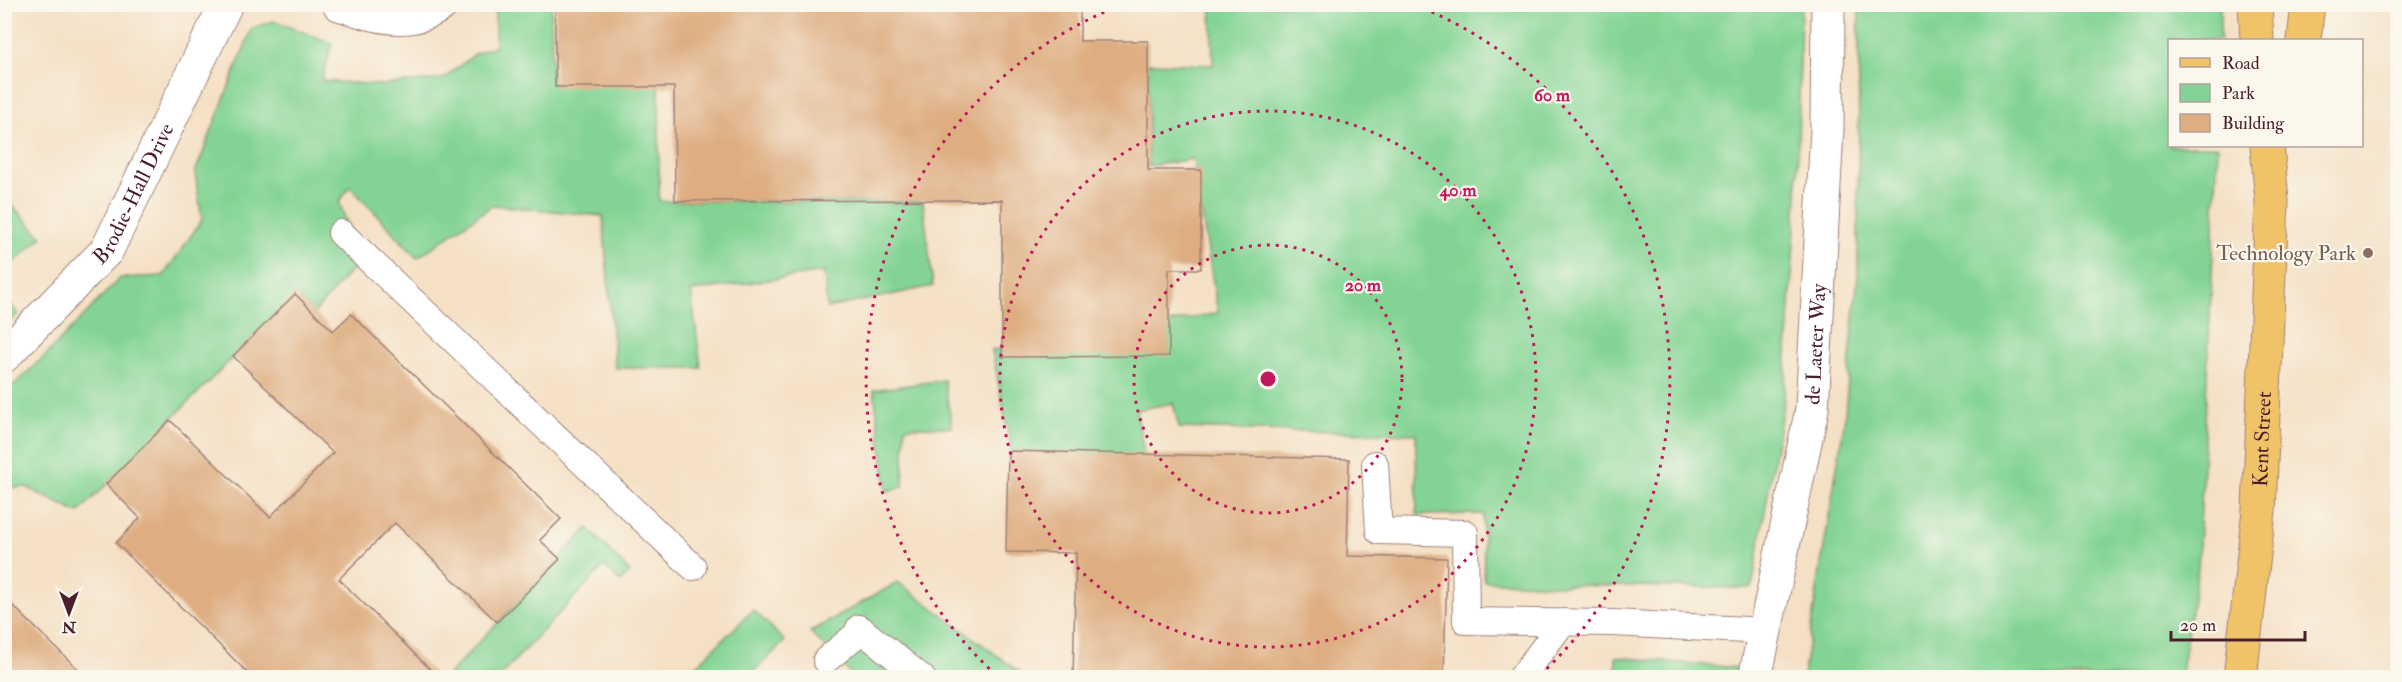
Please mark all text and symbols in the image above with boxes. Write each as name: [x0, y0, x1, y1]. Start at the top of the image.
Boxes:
legend: [2168, 39, 2363, 147]
text: Road: [2222, 52, 2260, 75]
text: Park: [2222, 82, 2255, 105]
text: 60 m: [1534, 84, 1571, 107]
text: Building: [2222, 112, 2285, 135]
street label: Brodie-Hall Drive: [87, 119, 180, 270]
text: 40 m: [1439, 179, 1477, 202]
place label: Technology Park: [2216, 240, 2356, 267]
marker: Technology Park: [2361, 246, 2375, 260]
text: 20 m: [1345, 274, 1382, 297]
street label: de Laeter Way: [1799, 282, 1832, 405]
centre of rings: [1258, 369, 1278, 389]
street label: Kent Street: [2246, 391, 2277, 488]
north arrow: [39, 583, 99, 643]
scale bar: [2171, 604, 2304, 642]
text: 20 m: [2180, 614, 2216, 637]
text: N: [61, 617, 77, 637]

